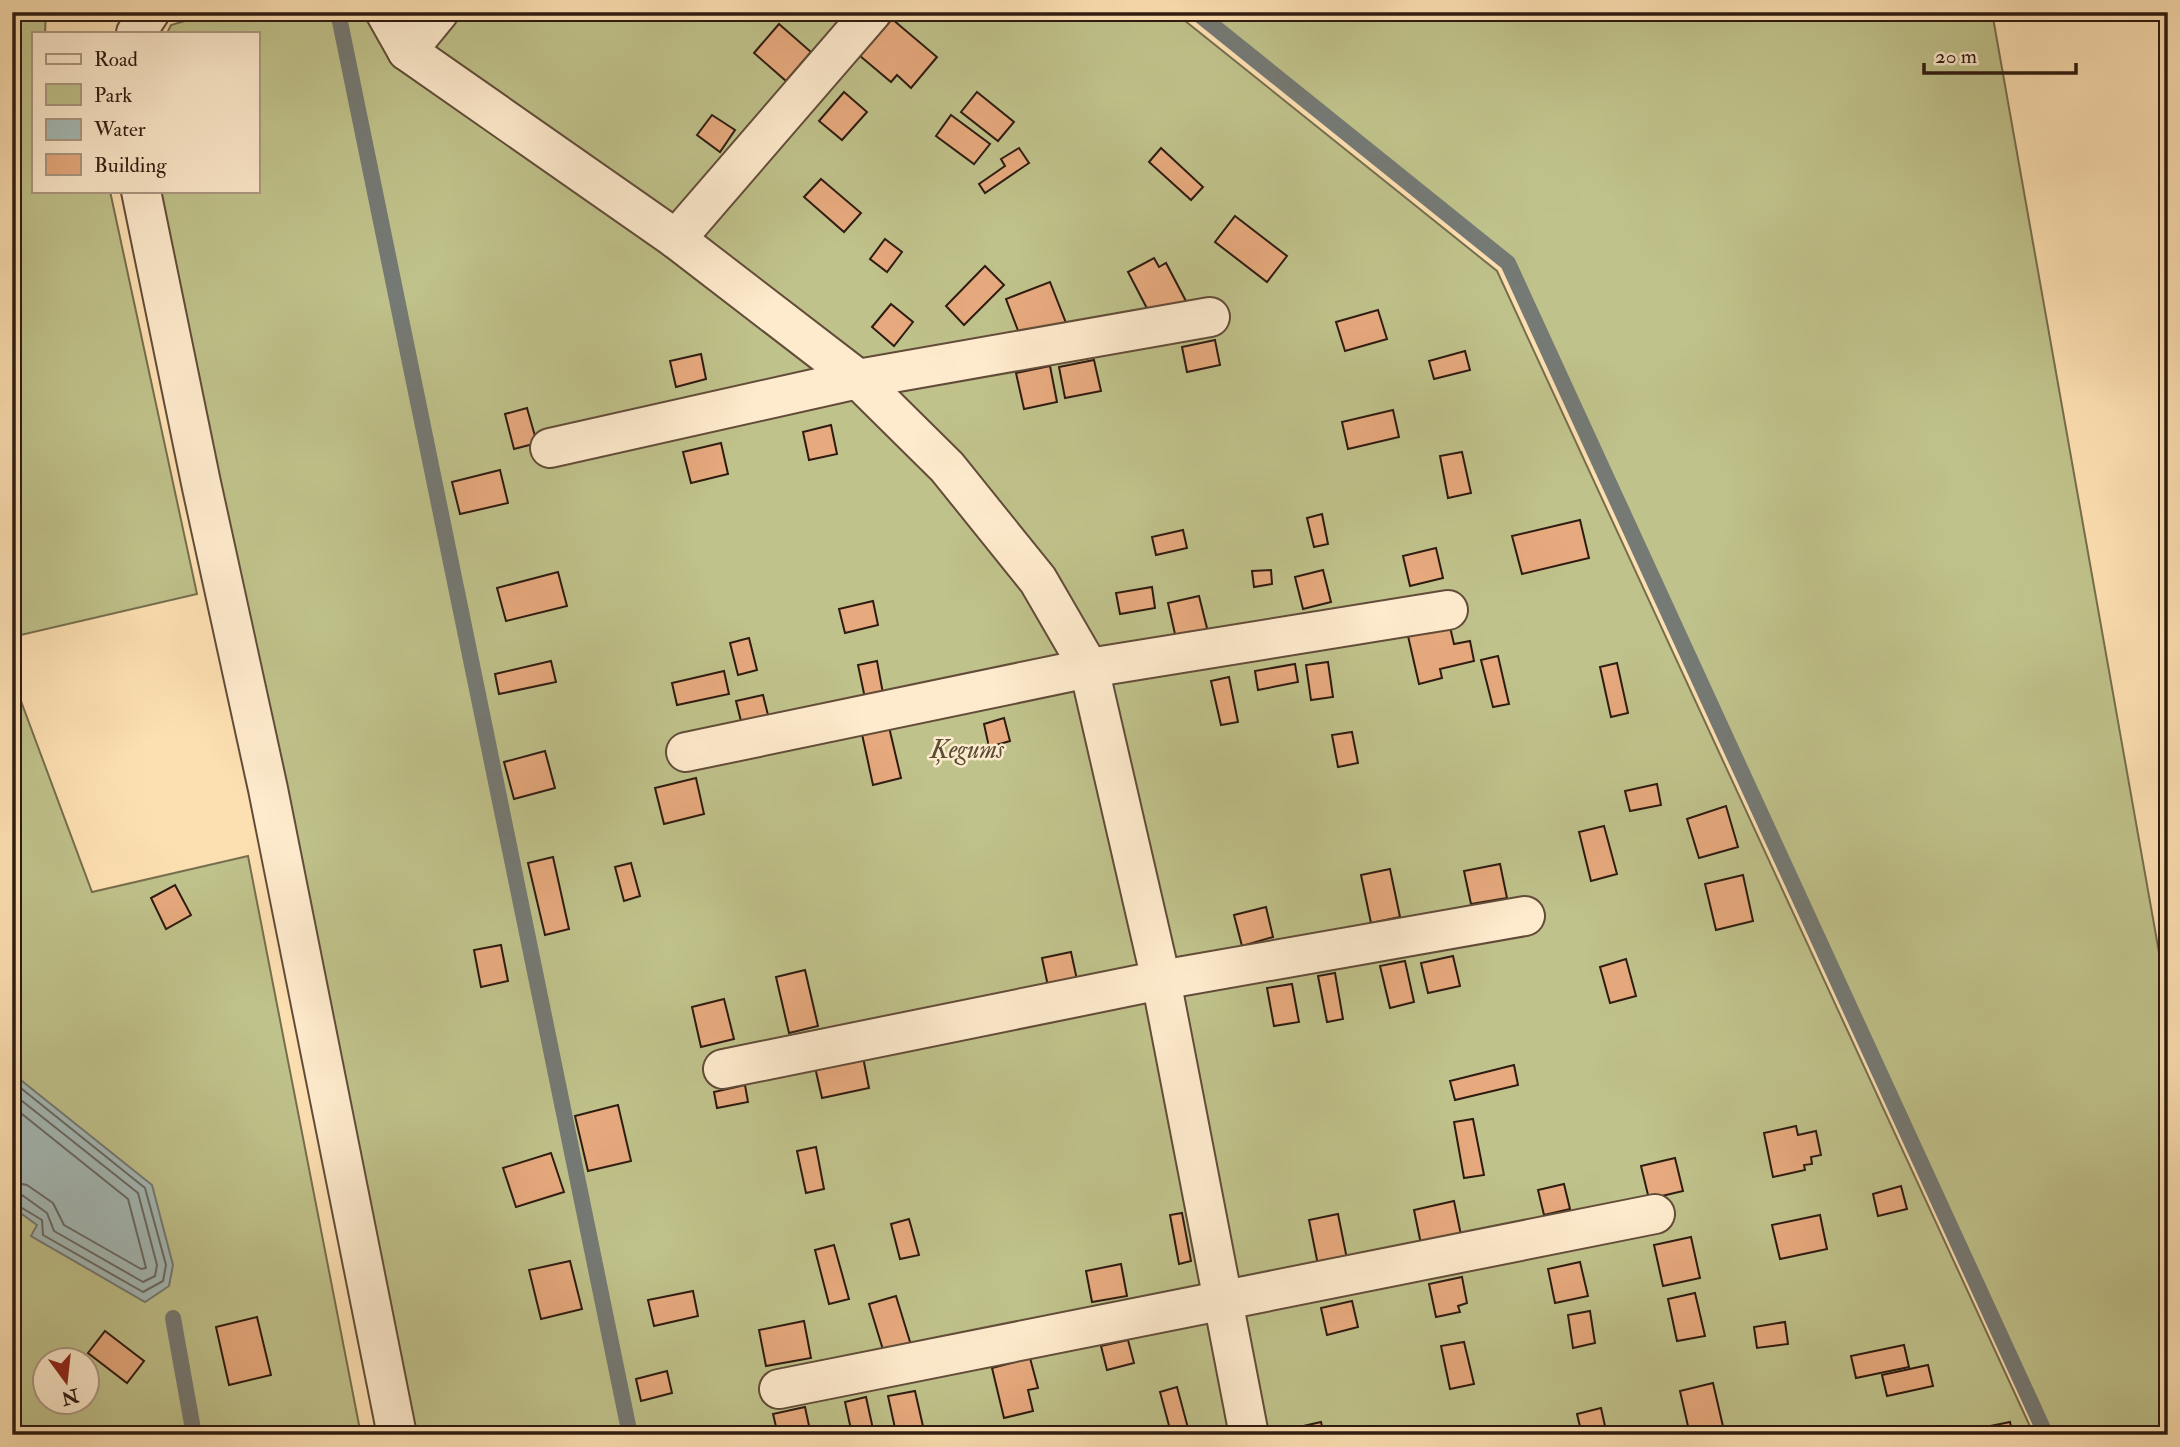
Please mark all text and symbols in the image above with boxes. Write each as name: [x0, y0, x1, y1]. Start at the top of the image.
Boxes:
legend: [32, 32, 259, 192]
scale bar: [1924, 32, 2077, 76]
text: 20 m: [1935, 43, 1977, 70]
text: Road: [94, 46, 139, 73]
text: Park: [94, 82, 132, 109]
text: Water: [93, 116, 146, 143]
text: Building: [94, 152, 167, 179]
park label: Ķegums: [928, 734, 1005, 766]
north arrow: [32, 1346, 102, 1416]
text: N: [58, 1382, 82, 1411]

